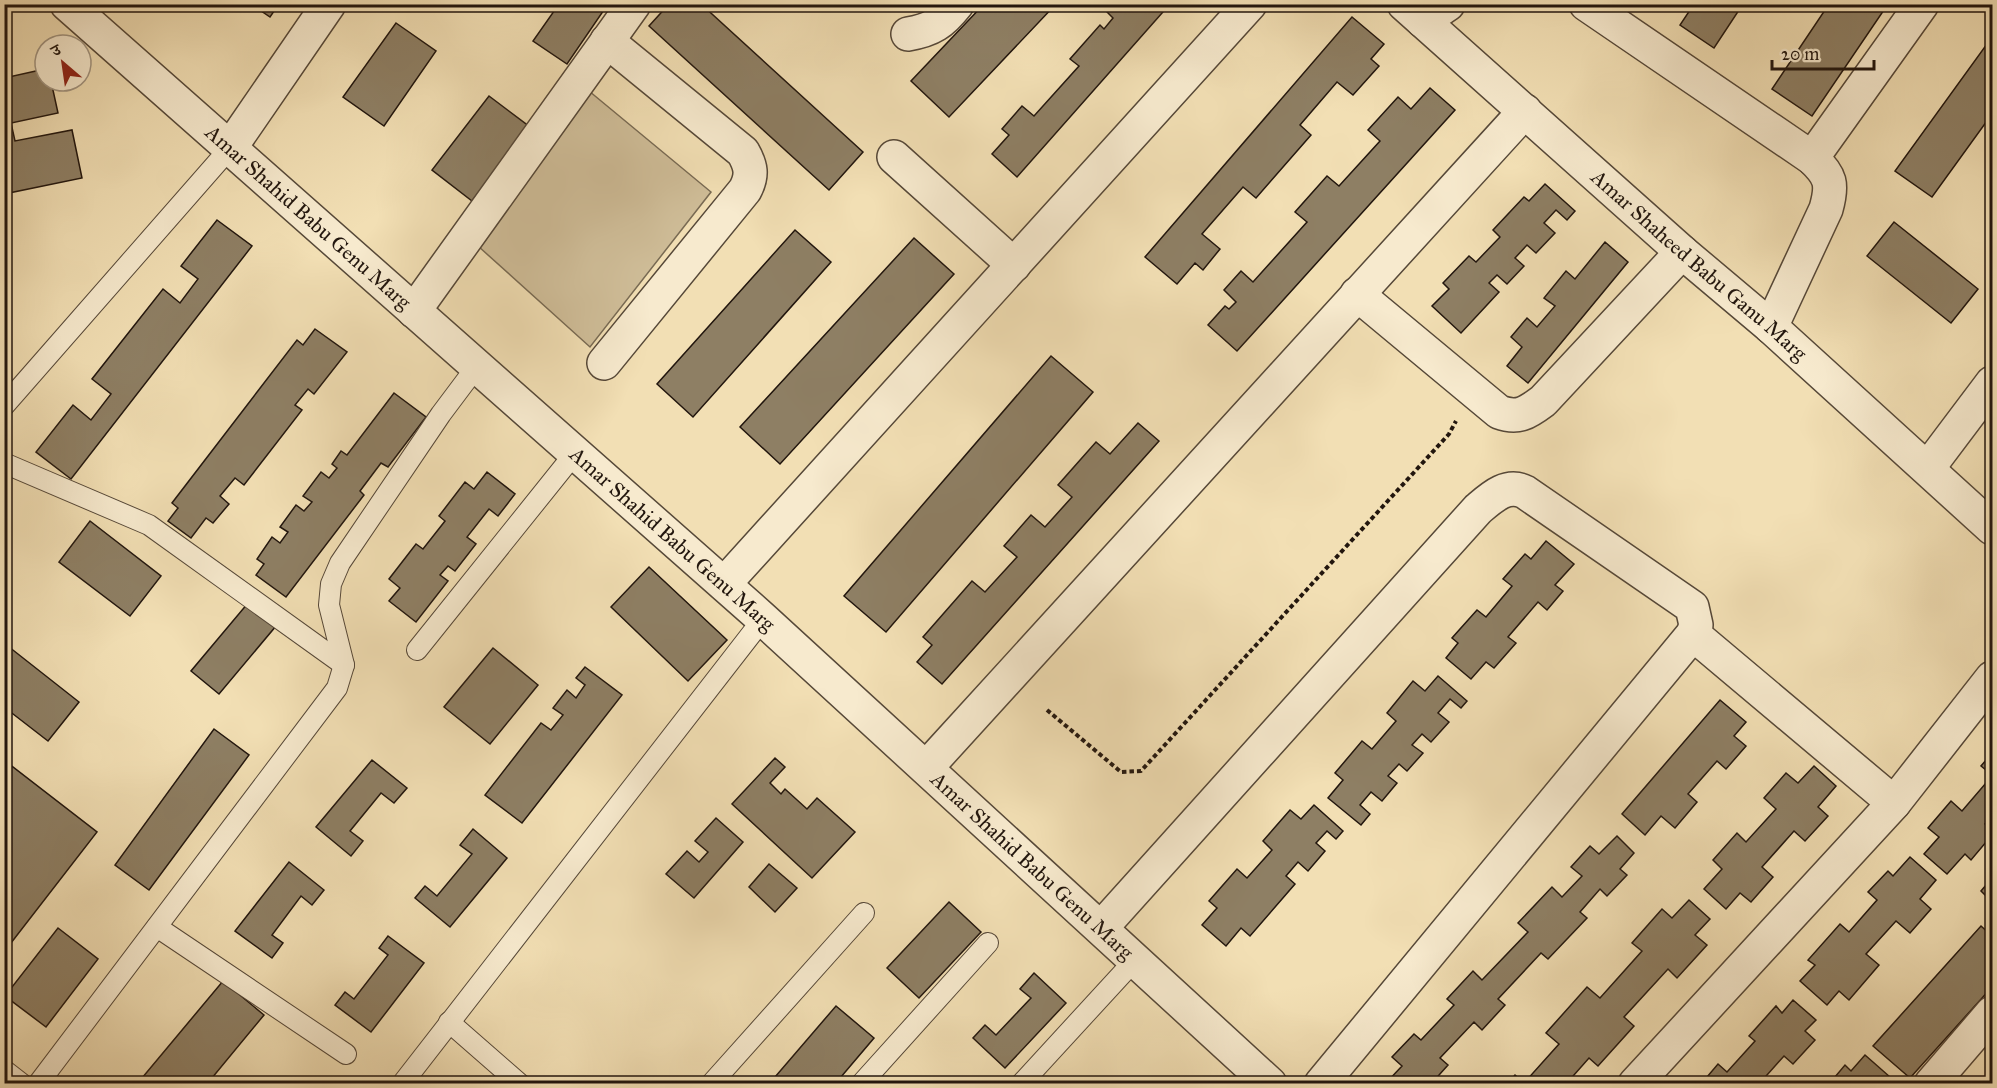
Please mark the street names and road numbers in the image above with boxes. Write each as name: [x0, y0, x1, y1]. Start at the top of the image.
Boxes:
street label: Amar Shahid Babu Genu Marg: [199, 119, 417, 315]
street label: Amar Shaheed Babu Ganu Marg: [1585, 163, 1812, 366]
street label: Amar Shahid Babu Genu Marg: [563, 441, 781, 637]
street label: Amar Shahid Babu Genu Marg: [925, 766, 1139, 965]

